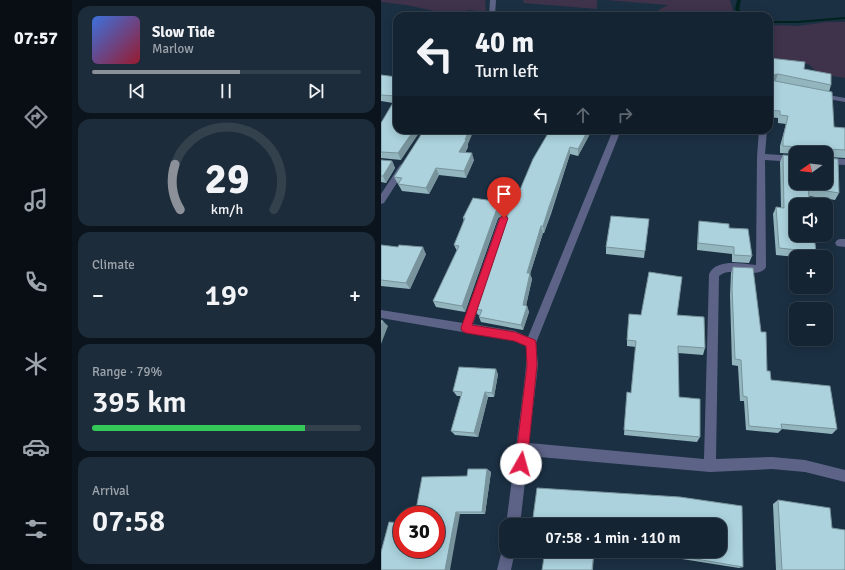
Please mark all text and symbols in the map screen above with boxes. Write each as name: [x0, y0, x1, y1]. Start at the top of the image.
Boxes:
text: Slow Tide: [152, 23, 215, 41]
text: 40 m: [475, 26, 534, 60]
text: 07:57: [14, 27, 58, 49]
icon: left: [409, 28, 461, 80]
text: Marlow: [152, 41, 194, 57]
text: Turn left: [475, 60, 538, 82]
icon: previous: [126, 80, 148, 102]
icon: pause: [215, 80, 237, 102]
icon: next: [305, 80, 327, 102]
icon: directions: [22, 103, 50, 131]
icon: left: [530, 104, 552, 126]
icon: ahead: [572, 104, 594, 126]
icon: right: [614, 104, 636, 126]
north arrow: [789, 146, 833, 190]
map controls: [789, 146, 833, 346]
text: 29: [204, 154, 249, 205]
pin: [487, 177, 521, 218]
icon: arrive: [493, 183, 515, 205]
icon: music: [22, 186, 50, 214]
button: sound: [789, 198, 833, 242]
text: km/h: [210, 201, 243, 218]
button: +: [789, 250, 833, 294]
text: Climate: [92, 257, 135, 273]
icon: phone: [22, 268, 50, 296]
text: 19°: [205, 277, 248, 314]
text: −: [92, 282, 104, 309]
text: +: [349, 282, 361, 309]
button: −: [789, 302, 833, 346]
icon: climate: [22, 350, 50, 378]
text: Range · 79%: [92, 364, 162, 380]
text: 395 km: [92, 384, 187, 421]
icon: car: [22, 433, 50, 461]
position arrow: [500, 443, 542, 485]
text: Arrival: [92, 483, 129, 499]
text: 07:58: [92, 503, 165, 540]
speed limit sign: 30: [393, 506, 445, 558]
icon: filters: [22, 515, 50, 543]
text: 07:58 · 1 min · 110 m: [546, 529, 680, 547]

